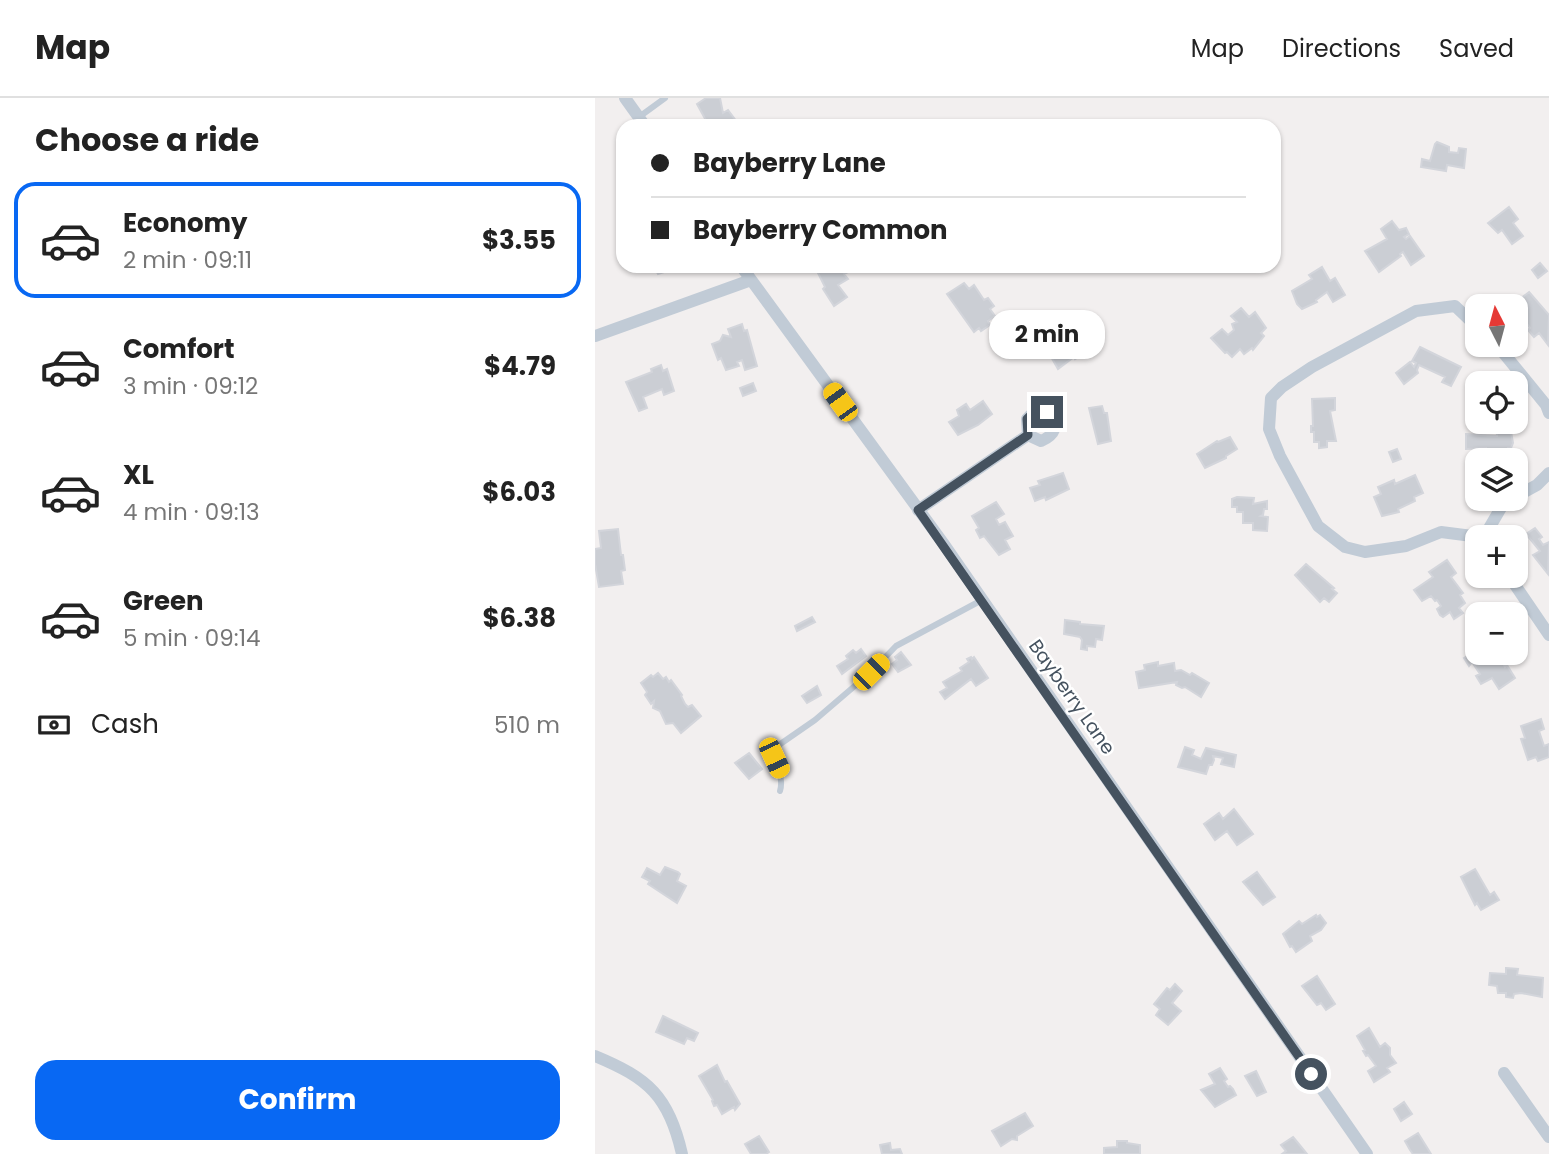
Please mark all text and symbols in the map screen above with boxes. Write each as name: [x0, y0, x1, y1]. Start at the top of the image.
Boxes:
text: Map: [35, 24, 110, 71]
text: Map: [1191, 32, 1244, 65]
text: Directions: [1282, 32, 1401, 65]
text: Saved: [1439, 32, 1514, 65]
text: Choose a ride: [35, 117, 259, 162]
text: Bayberry Lane: [693, 145, 886, 181]
text: Economy: [123, 205, 247, 241]
icon: car: [39, 209, 102, 272]
text: Bayberry Common: [693, 212, 948, 248]
text: $3.55: [482, 222, 556, 258]
text: 2 min · 09:11: [123, 244, 252, 276]
north arrow: [1465, 294, 1528, 357]
map controls: [1465, 294, 1528, 665]
callout: 2 min: [989, 310, 1105, 360]
text: 2 min: [1015, 318, 1079, 350]
text: Comfort: [123, 331, 235, 367]
icon: car: [39, 335, 102, 398]
text: $4.79: [484, 348, 556, 384]
text: 3 min · 09:12: [123, 370, 258, 402]
button: locate: [1465, 371, 1528, 434]
car: [820, 379, 861, 425]
route end: [1031, 396, 1063, 428]
button: layers: [1465, 448, 1528, 511]
text: XL: [123, 457, 154, 493]
icon: car: [39, 461, 102, 524]
text: $6.03: [482, 474, 556, 510]
text: 4 min · 09:13: [123, 496, 260, 528]
button: +: [1465, 525, 1528, 588]
text: Green: [123, 583, 204, 619]
icon: car: [39, 587, 102, 650]
text: $6.38: [482, 600, 556, 636]
button: −: [1465, 602, 1528, 665]
text: 5 min · 09:14: [123, 622, 260, 654]
street label: Bayberry Lane: [1022, 634, 1122, 760]
car: [849, 650, 894, 694]
icon: cash: [35, 706, 73, 744]
text: Cash: [91, 706, 159, 742]
text: 510 m: [494, 709, 560, 741]
car: [756, 735, 793, 781]
route start: [1295, 1058, 1327, 1090]
button: Confirm: [35, 1060, 560, 1140]

